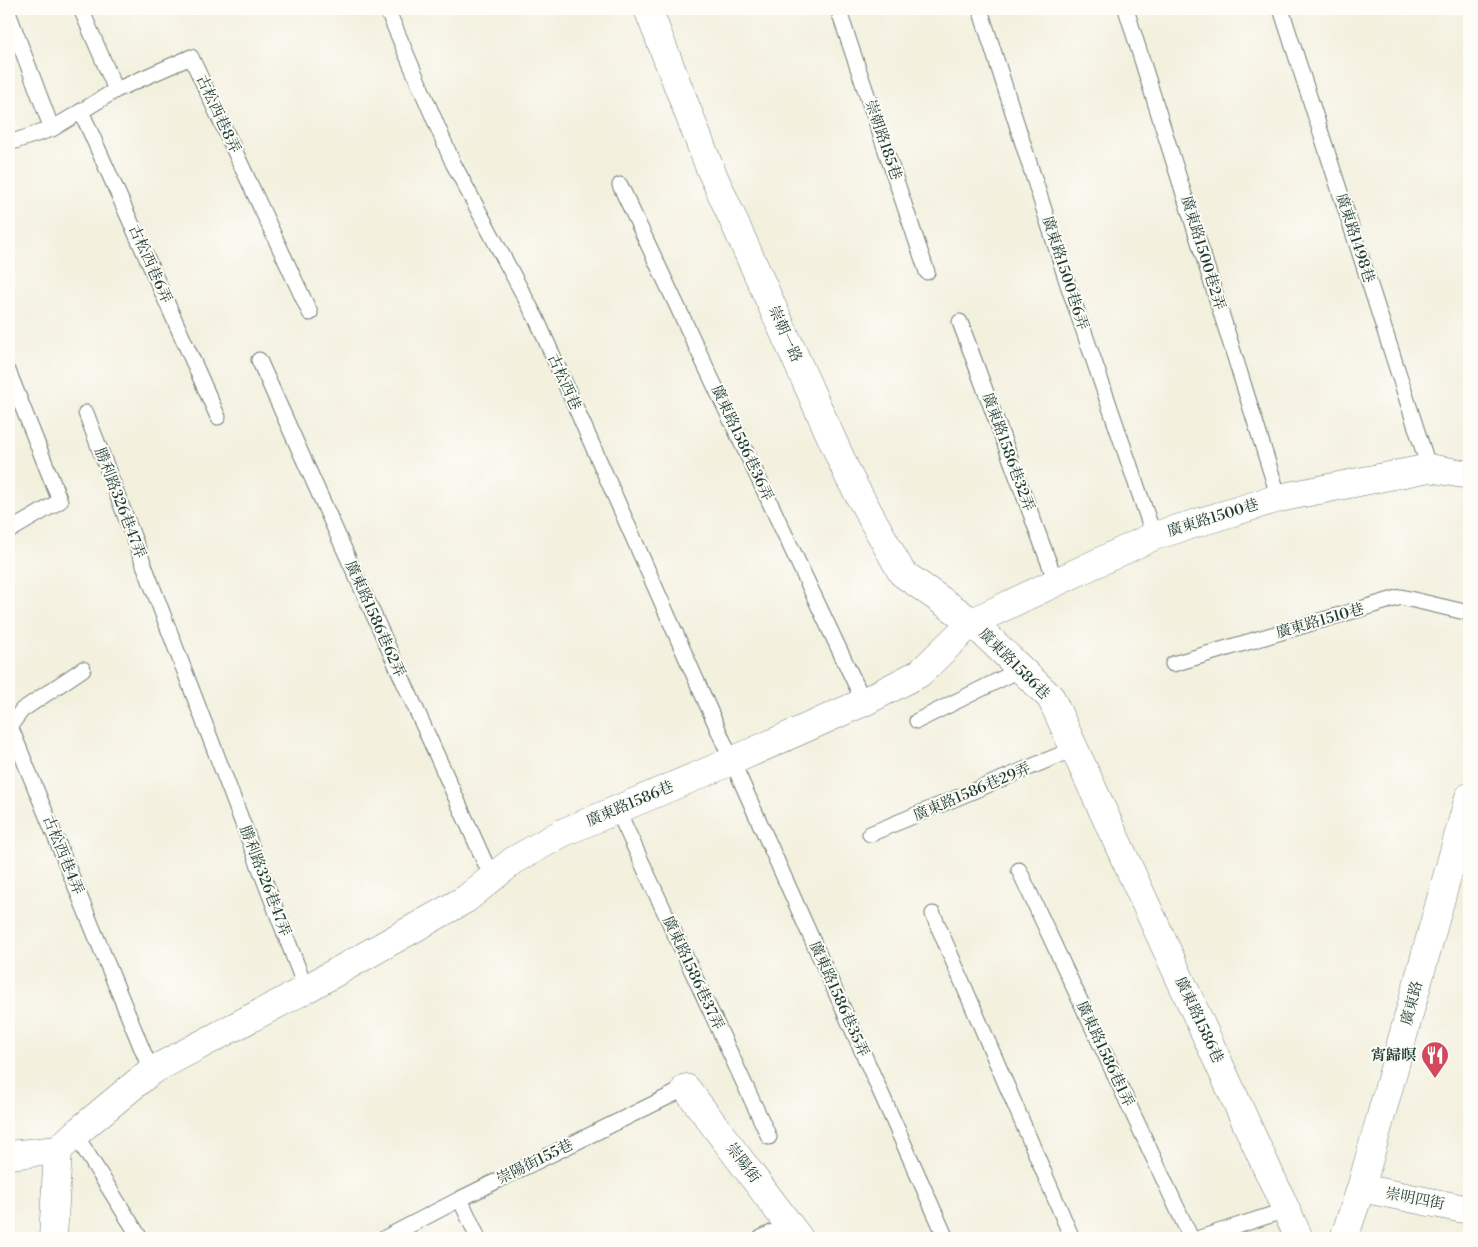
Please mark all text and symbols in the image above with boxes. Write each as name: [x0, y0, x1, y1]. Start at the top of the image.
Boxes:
street label: 古松西巷8弄: [192, 72, 244, 156]
street label: 崇朝路185巷: [860, 97, 906, 183]
street label: 廣東路1498巷: [1332, 191, 1378, 285]
street label: 廣東路1500巷2弄: [1177, 194, 1229, 312]
street label: 廣東路1500巷6弄: [1038, 214, 1092, 332]
street label: 古松西巷6弄: [124, 222, 176, 306]
street label: 崇朝一路: [764, 303, 806, 365]
street label: 古松西巷: [543, 351, 585, 413]
street label: 廣東路1586巷36弄: [707, 382, 777, 504]
street label: 廣東路1586巷32弄: [978, 390, 1038, 514]
street label: 勝利路326巷47弄: [90, 445, 150, 561]
street label: 廣東路1500巷: [1165, 495, 1261, 541]
street label: 廣東路1586巷62弄: [341, 558, 409, 680]
street label: 廣東路1510巷: [1274, 599, 1366, 643]
street label: 廣東路1586巷: [974, 624, 1054, 704]
street label: 廣東路1586巷29弄: [910, 759, 1034, 825]
street label: 廣東路1586巷: [583, 777, 677, 831]
street label: 古松西巷4弄: [38, 813, 88, 897]
street label: 勝利路326巷47弄: [235, 823, 295, 939]
street label: 廣東路1586巷37弄: [658, 913, 728, 1033]
street label: 廣東路1586巷35弄: [805, 938, 873, 1060]
street label: 廣東路1586巷: [1171, 974, 1227, 1066]
street label: 廣東路: [1397, 979, 1427, 1027]
street label: 廣東路1586巷1弄: [1072, 998, 1138, 1110]
restaurant icon: 宵歸暝: [1420, 1040, 1450, 1079]
place label: 宵歸暝: [1371, 1046, 1417, 1065]
street label: 崇陽街155巷: [494, 1135, 576, 1189]
street label: 崇陽街: [722, 1139, 764, 1187]
street label: 崇明四街: [1384, 1184, 1446, 1214]

